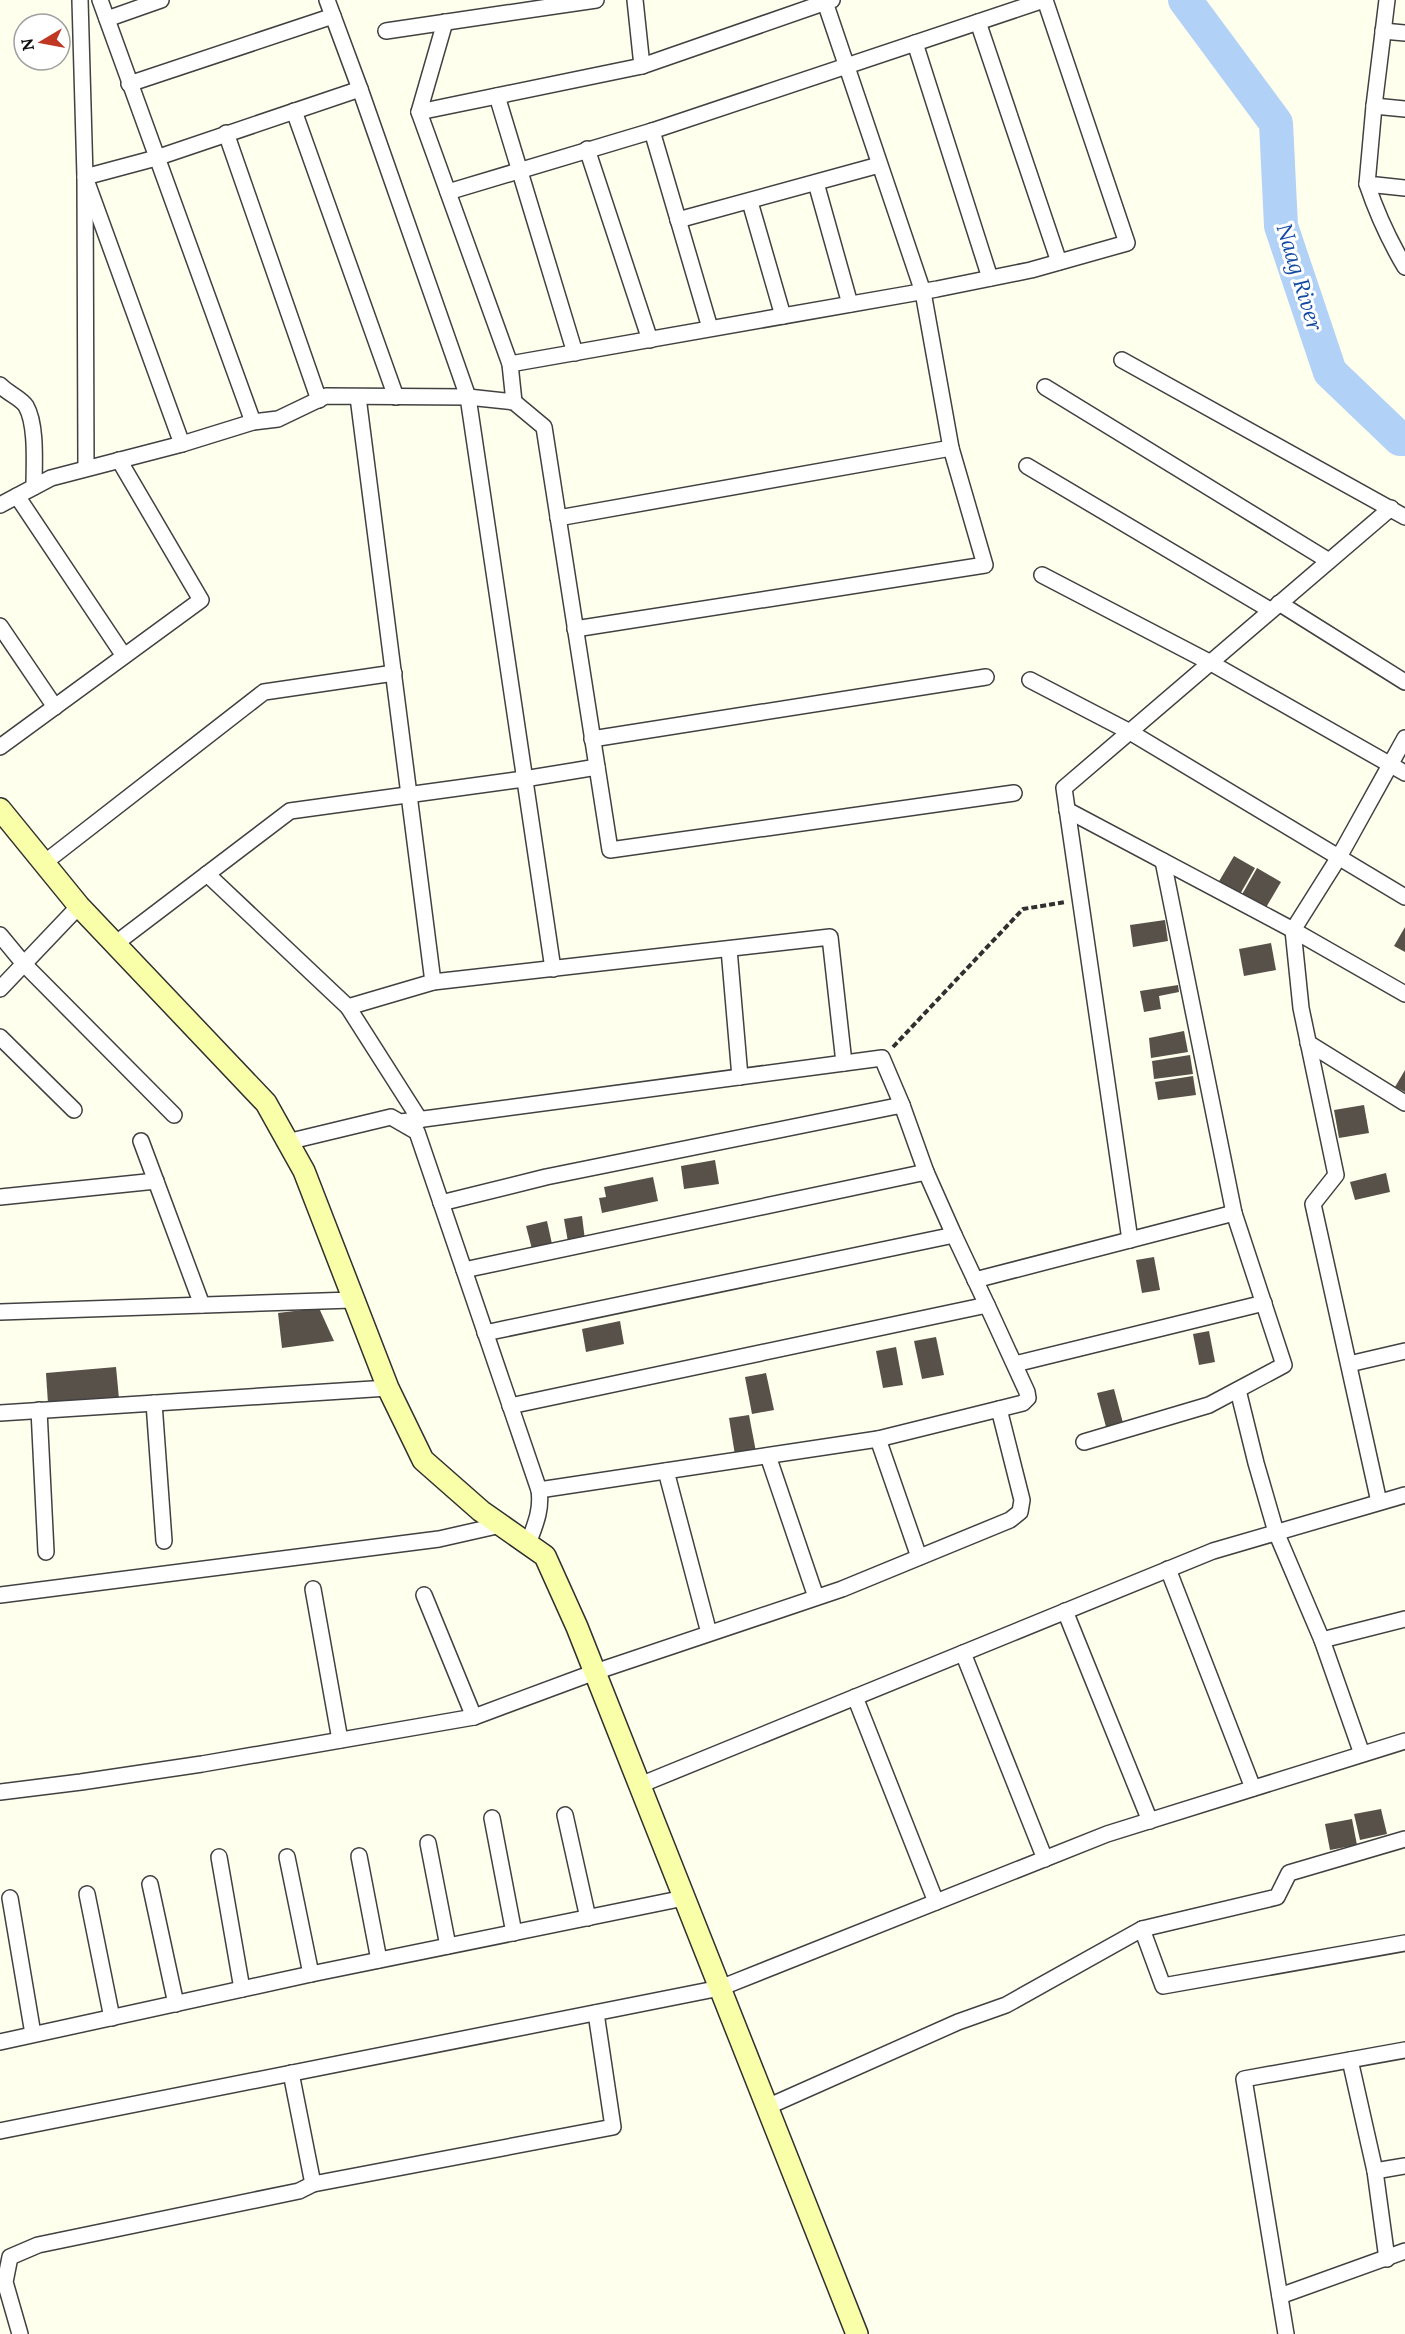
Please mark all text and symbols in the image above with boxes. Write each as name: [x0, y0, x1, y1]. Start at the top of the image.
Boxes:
north arrow: [12, 12, 72, 72]
text: N: [16, 37, 38, 52]
water label: Naag River: [1270, 220, 1330, 335]

